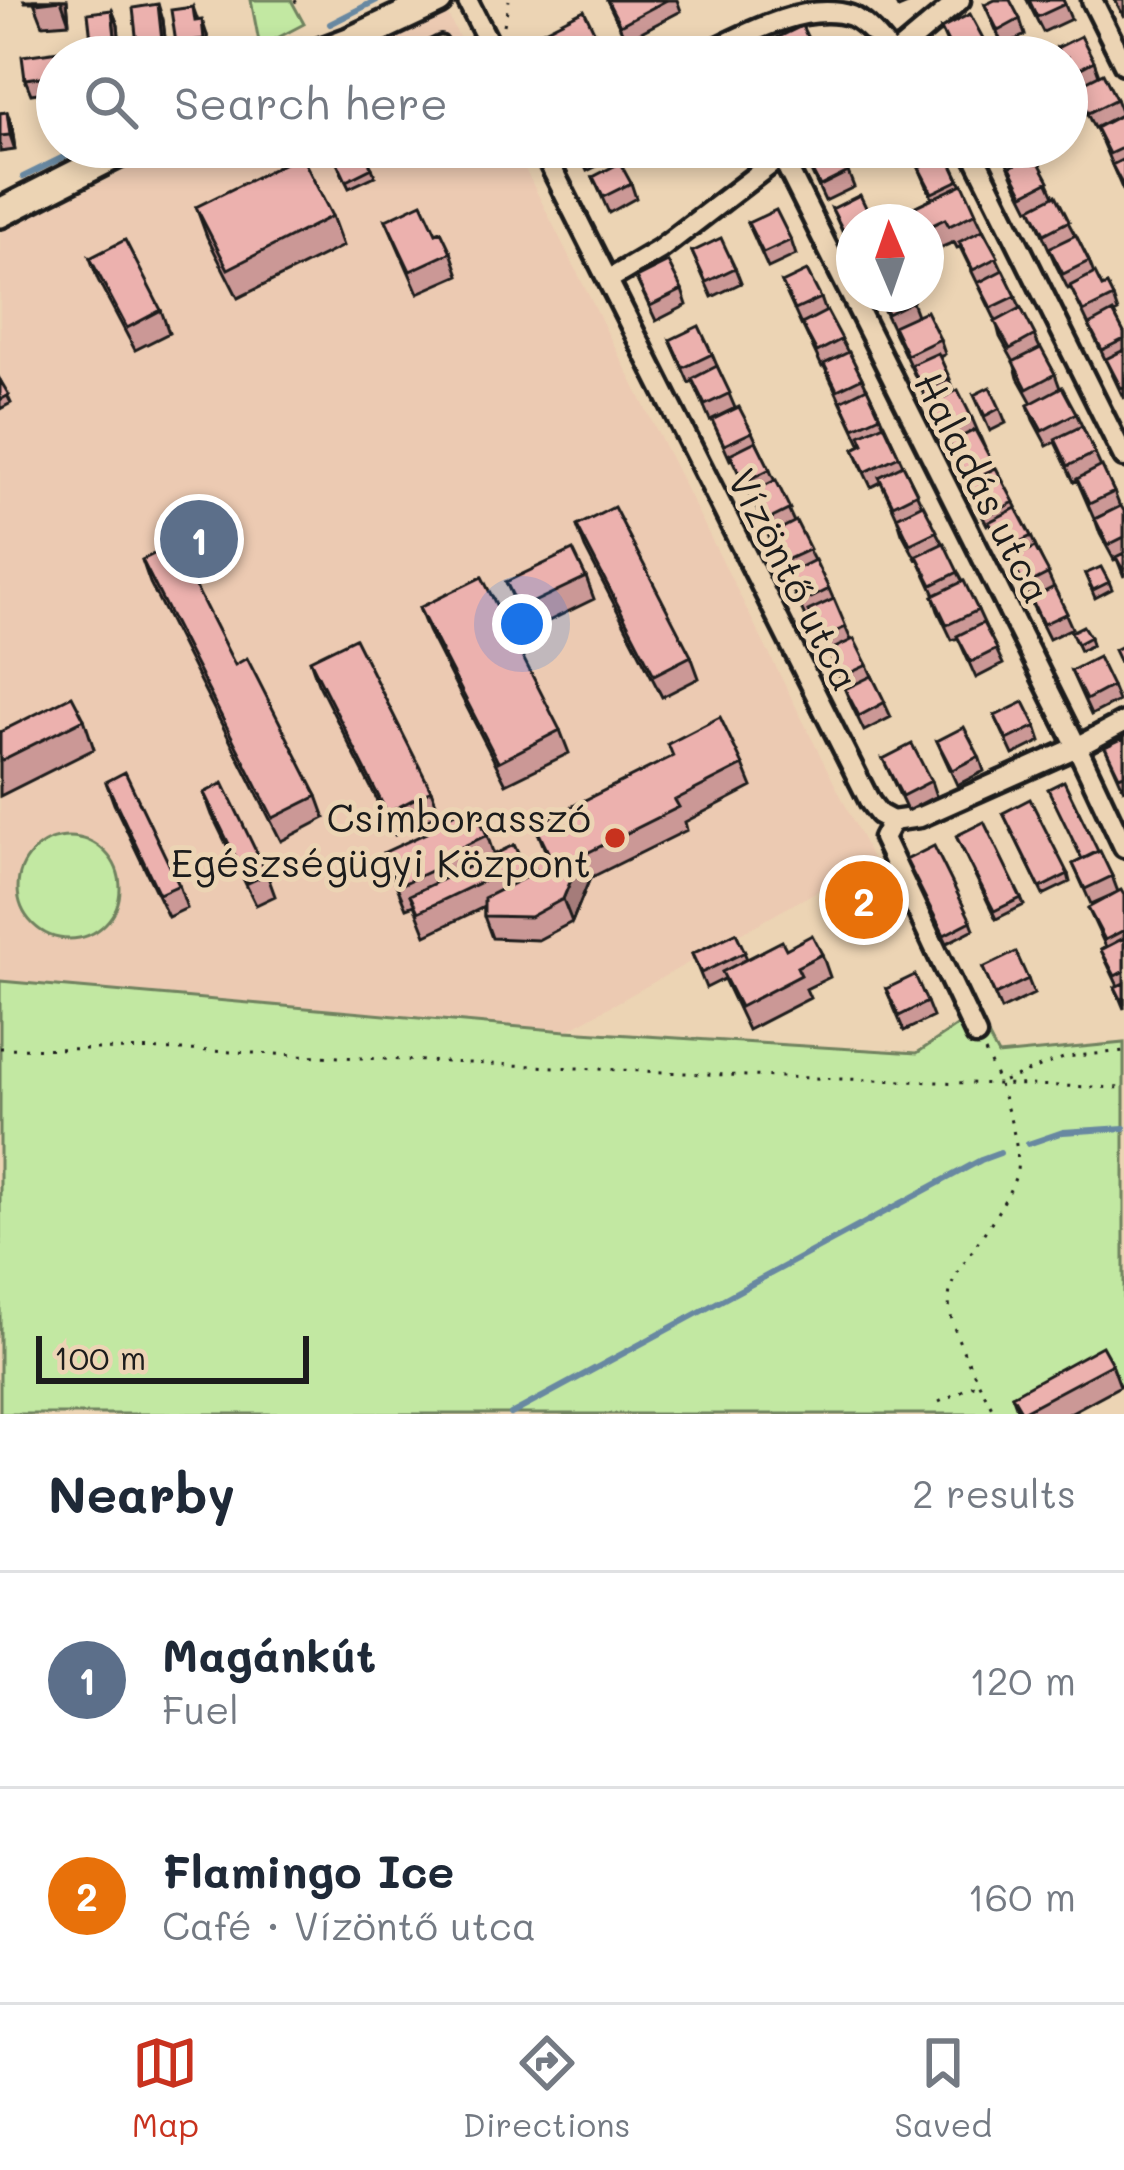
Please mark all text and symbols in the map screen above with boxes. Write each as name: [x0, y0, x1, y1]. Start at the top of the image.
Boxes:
search box: [36, 36, 1088, 168]
icon: search: [78, 69, 144, 135]
text: Search here: [174, 73, 448, 131]
north arrow: [836, 204, 944, 312]
street label: Haladás utca: [904, 363, 1064, 611]
street label: Vízöntő utca: [717, 460, 873, 698]
pin: 1: [160, 494, 238, 584]
your location: [492, 594, 552, 654]
place label: Csimborasszó Egészségügyi Központ: [171, 791, 591, 888]
marker: Csimborasszó Egészségügyi Központ: [602, 825, 628, 851]
pin: 2: [825, 855, 903, 945]
scale bar: [36, 1330, 309, 1383]
text: 100 m: [54, 1335, 146, 1378]
text: Nearby: [48, 1459, 235, 1526]
text: 2 results: [912, 1467, 1076, 1518]
text: Magánkút: [162, 1625, 376, 1683]
text: 1: [78, 1654, 96, 1705]
text: 120 m: [969, 1654, 1076, 1705]
text: Fuel: [162, 1683, 239, 1734]
text: Flamingo Ice: [162, 1841, 454, 1899]
text: 2: [76, 1870, 98, 1921]
text: 160 m: [967, 1870, 1076, 1921]
text: Café · Vízöntő utca: [162, 1899, 536, 1950]
tab: Map: [132, 2030, 199, 2145]
tab: Directions: [463, 2030, 630, 2145]
tab: Saved: [894, 2030, 992, 2145]

